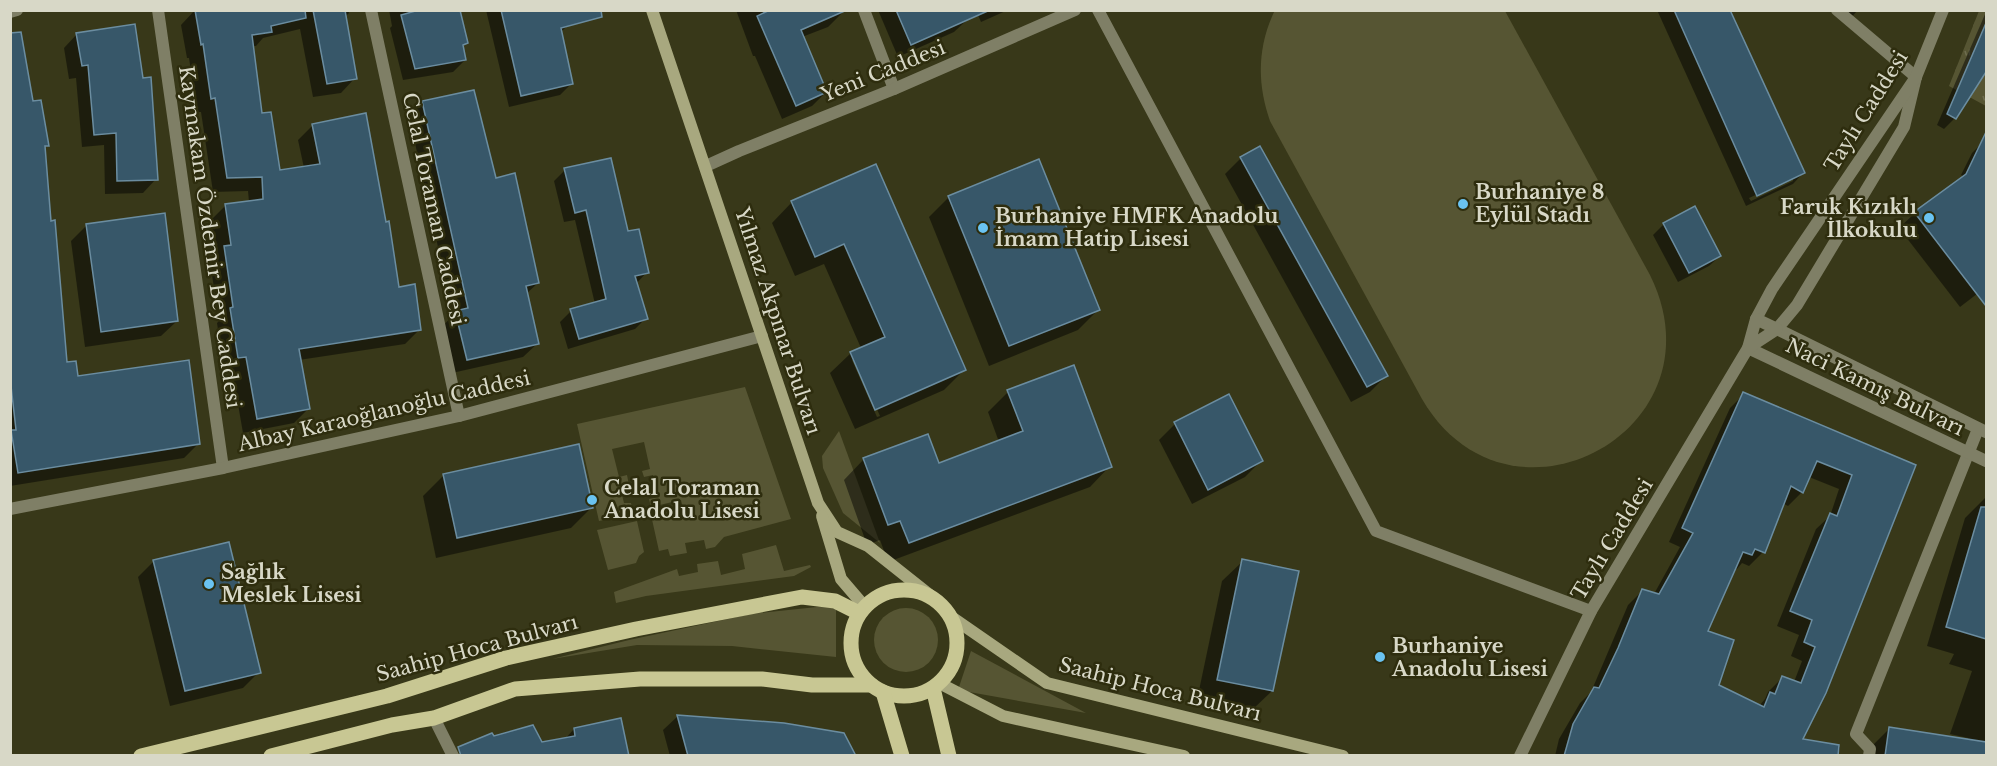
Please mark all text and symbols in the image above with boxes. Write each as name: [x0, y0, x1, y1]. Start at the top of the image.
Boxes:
street label: Yeni Caddesi: [816, 35, 949, 107]
street label: Taylı Caddesi: [1819, 46, 1913, 176]
street label: Kaymakam Özdemir Bey Caddesi: [174, 64, 247, 410]
street label: Celal Toraman Caddesi: [398, 90, 470, 328]
place label: Burhaniye 8 Eylül Stadı: [1475, 180, 1605, 227]
place label: Faruk Kızıklı İlkokulu: [1780, 195, 1917, 242]
marker: Burhaniye 8 Eylül Stadı: [1456, 197, 1470, 211]
street label: Yılmaz Akpınar Bulvarı: [730, 203, 826, 438]
place label: Burhaniye HMFK Anadolu İmam Hatip Lisesi: [995, 204, 1278, 251]
marker: Faruk Kızıklı İlkokulu: [1922, 211, 1936, 225]
marker: Burhaniye HMFK Anadolu İmam Hatip Lisesi: [976, 221, 990, 235]
street label: Naci Kamış Bulvarı: [1782, 333, 1968, 441]
street label: Albay Karaoğlanoğlu Caddesi: [234, 366, 533, 457]
street label: Taylı Caddesi: [1566, 474, 1658, 604]
place label: Celal Toraman Anadolu Lisesi: [603, 476, 761, 523]
marker: Celal Toraman Anadolu Lisesi: [585, 493, 599, 507]
place label: Sağlık Meslek Lisesi: [221, 560, 361, 607]
marker: Sağlık Meslek Lisesi: [202, 577, 216, 591]
street label: Saahip Hoca Bulvarı: [374, 609, 581, 686]
place label: Burhaniye Anadolu Lisesi: [1391, 634, 1548, 681]
marker: Burhaniye Anadolu Lisesi: [1373, 650, 1387, 664]
street label: Saahip Hoca Bulvarı: [1056, 652, 1264, 726]

